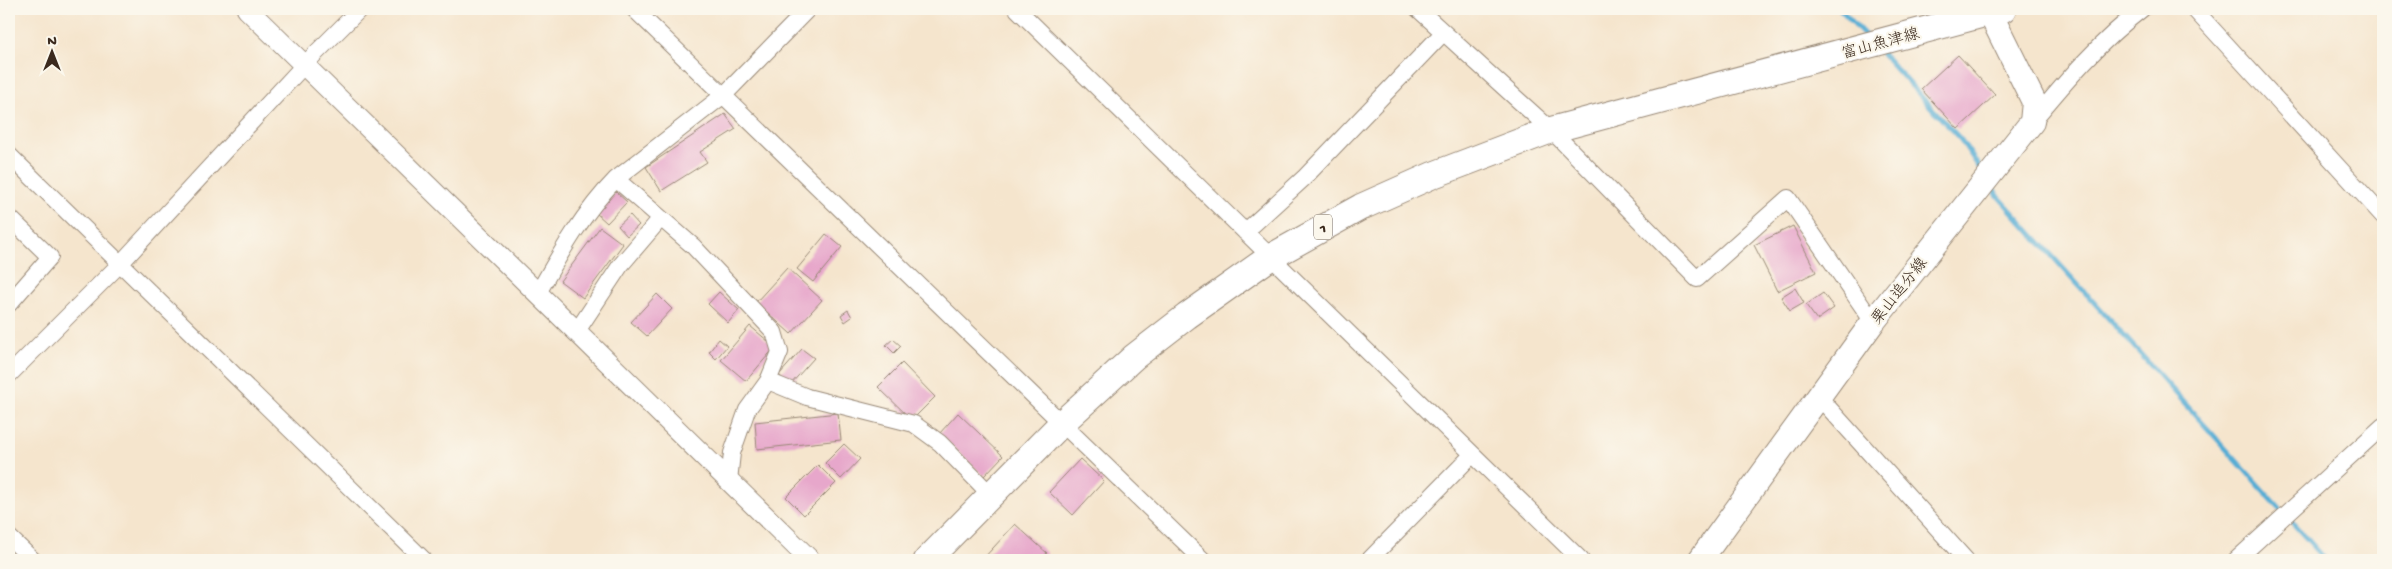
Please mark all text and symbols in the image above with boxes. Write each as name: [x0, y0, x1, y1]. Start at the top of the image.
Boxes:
street label: 富山魚津線: [1839, 24, 1922, 65]
north arrow: [28, 28, 78, 78]
text: N: [47, 33, 57, 50]
road number: 1: [1314, 214, 1332, 240]
street label: 栗山追分線: [1867, 254, 1933, 330]

